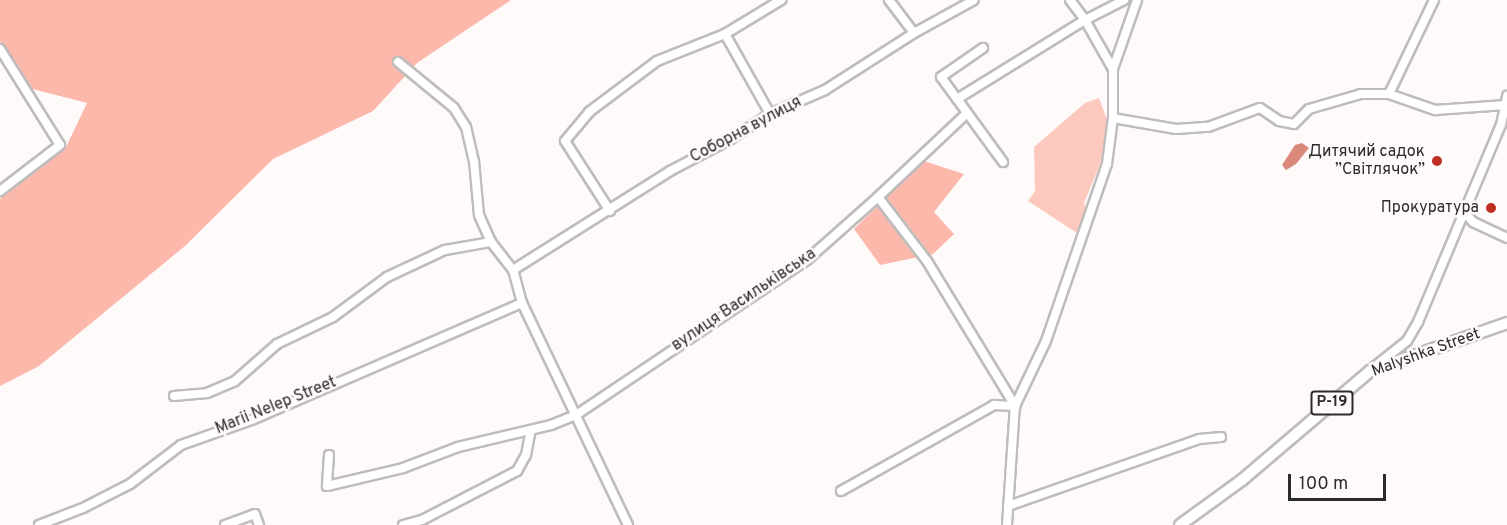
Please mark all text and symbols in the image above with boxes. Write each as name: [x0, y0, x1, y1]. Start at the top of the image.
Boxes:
street label: Соборна вулиця: [687, 93, 805, 167]
place label: Дитячий садок ”Світлячок”: [1308, 142, 1425, 180]
marker: Дитячий садок ”Світлячок”: [1430, 154, 1444, 168]
place label: Прокуратура: [1381, 198, 1479, 218]
marker: Прокуратура: [1484, 201, 1498, 215]
street label: вулиця Васильківська: [668, 245, 820, 355]
street label: Malyshka Street: [1369, 324, 1483, 382]
street label: Marii Nelep Street: [213, 373, 339, 439]
road number: Р-19: [1310, 391, 1354, 415]
scale bar: [1291, 462, 1388, 500]
text: 100 m: [1299, 473, 1348, 496]

